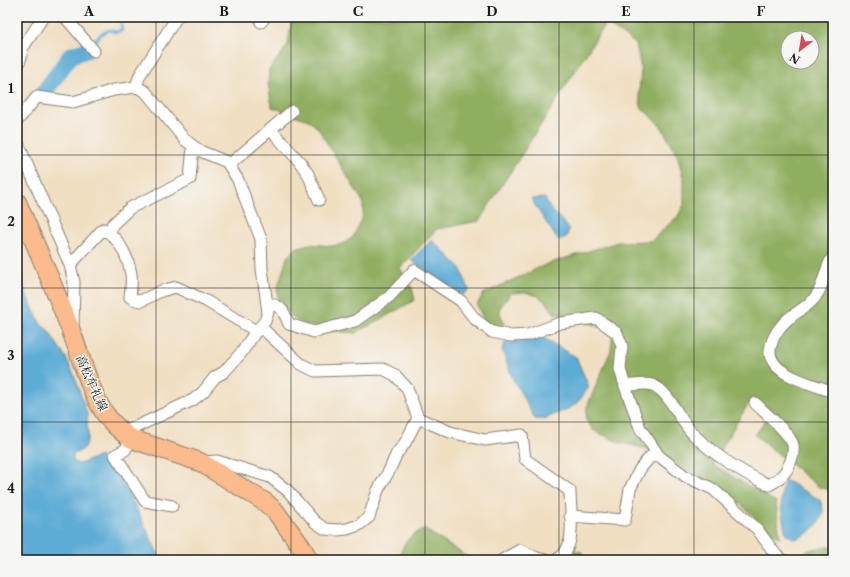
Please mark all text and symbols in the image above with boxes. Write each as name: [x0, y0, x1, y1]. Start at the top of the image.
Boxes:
text: A: [83, 3, 95, 19]
text: B: [219, 3, 229, 19]
text: C: [353, 3, 363, 19]
text: D: [486, 3, 498, 19]
text: E: [621, 3, 631, 19]
text: F: [757, 3, 766, 19]
north arrow: [780, 30, 820, 70]
text: N: [787, 50, 803, 67]
text: 1: [8, 80, 14, 96]
text: 2: [7, 213, 15, 229]
text: 3: [7, 347, 15, 363]
street label: 高松牟礼線: [73, 353, 111, 413]
text: 4: [7, 480, 15, 496]

